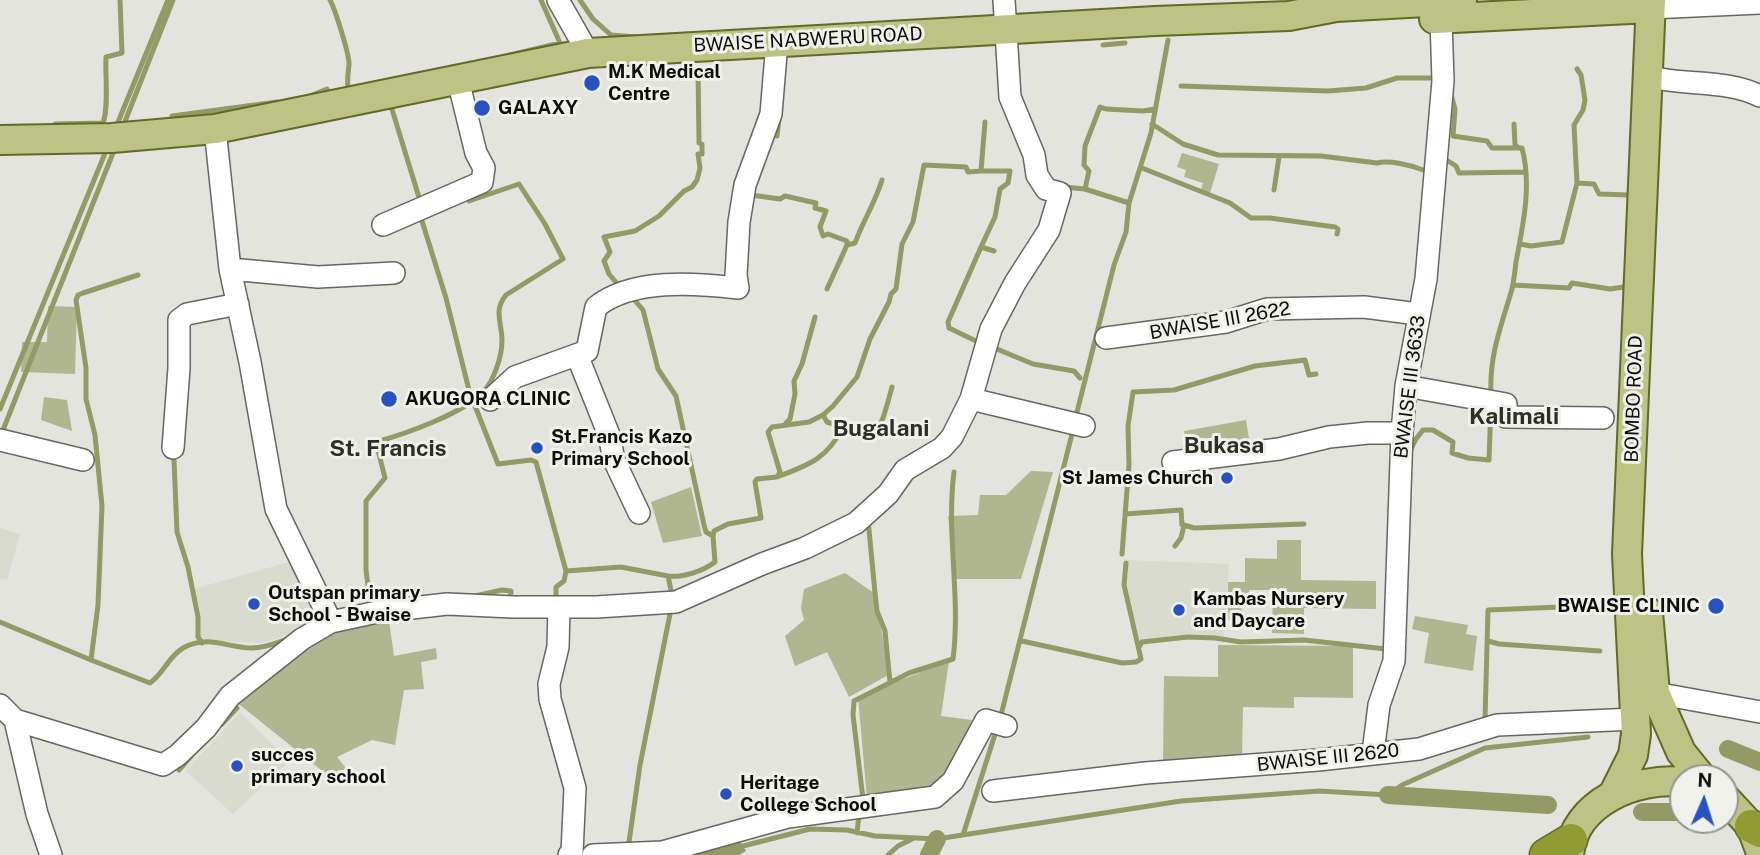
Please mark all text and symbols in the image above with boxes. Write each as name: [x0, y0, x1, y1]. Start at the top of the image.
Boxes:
street label: BWAISE NABWERU ROAD: [693, 23, 923, 57]
place label: M.K Medical Centre: [608, 61, 721, 105]
marker: M.K Medical Centre: [582, 73, 602, 93]
place label: GALAXY: [498, 97, 578, 119]
marker: GALAXY: [472, 98, 492, 118]
street label: BWAISE III 2622: [1148, 297, 1292, 345]
street label: BWAISE III 3633: [1390, 314, 1430, 460]
street label: BOMBO ROAD: [1620, 335, 1648, 463]
place label: AKUGORA CLINIC: [405, 388, 571, 410]
marker: AKUGORA CLINIC: [379, 389, 399, 409]
district label: Kalimali: [1469, 403, 1559, 431]
district label: Bugalani: [833, 415, 929, 443]
place label: St.Francis Kazo Primary School: [551, 426, 692, 470]
district label: Bukasa: [1184, 432, 1264, 460]
district label: St. Francis: [329, 435, 447, 463]
marker: St.Francis Kazo Primary School: [529, 440, 545, 456]
place label: St James Church: [1062, 467, 1213, 489]
marker: St James Church: [1219, 470, 1235, 486]
place label: Outspan primary School - Bwaise: [268, 582, 420, 626]
place label: Kambas Nursery and Daycare: [1193, 588, 1344, 632]
place label: BWAISE CLINIC: [1557, 595, 1700, 617]
marker: Outspan primary School - Bwaise: [246, 596, 262, 612]
marker: BWAISE CLINIC: [1706, 596, 1726, 616]
marker: Kambas Nursery and Daycare: [1171, 602, 1187, 618]
street label: BWAISE III 2620: [1256, 739, 1400, 777]
place label: succes primary school: [251, 744, 386, 788]
marker: succes primary school: [229, 758, 245, 774]
north arrow: [1669, 764, 1739, 834]
text: N: [1697, 769, 1713, 791]
place label: Heritage College School: [740, 772, 877, 816]
marker: Heritage College School: [718, 786, 734, 802]

